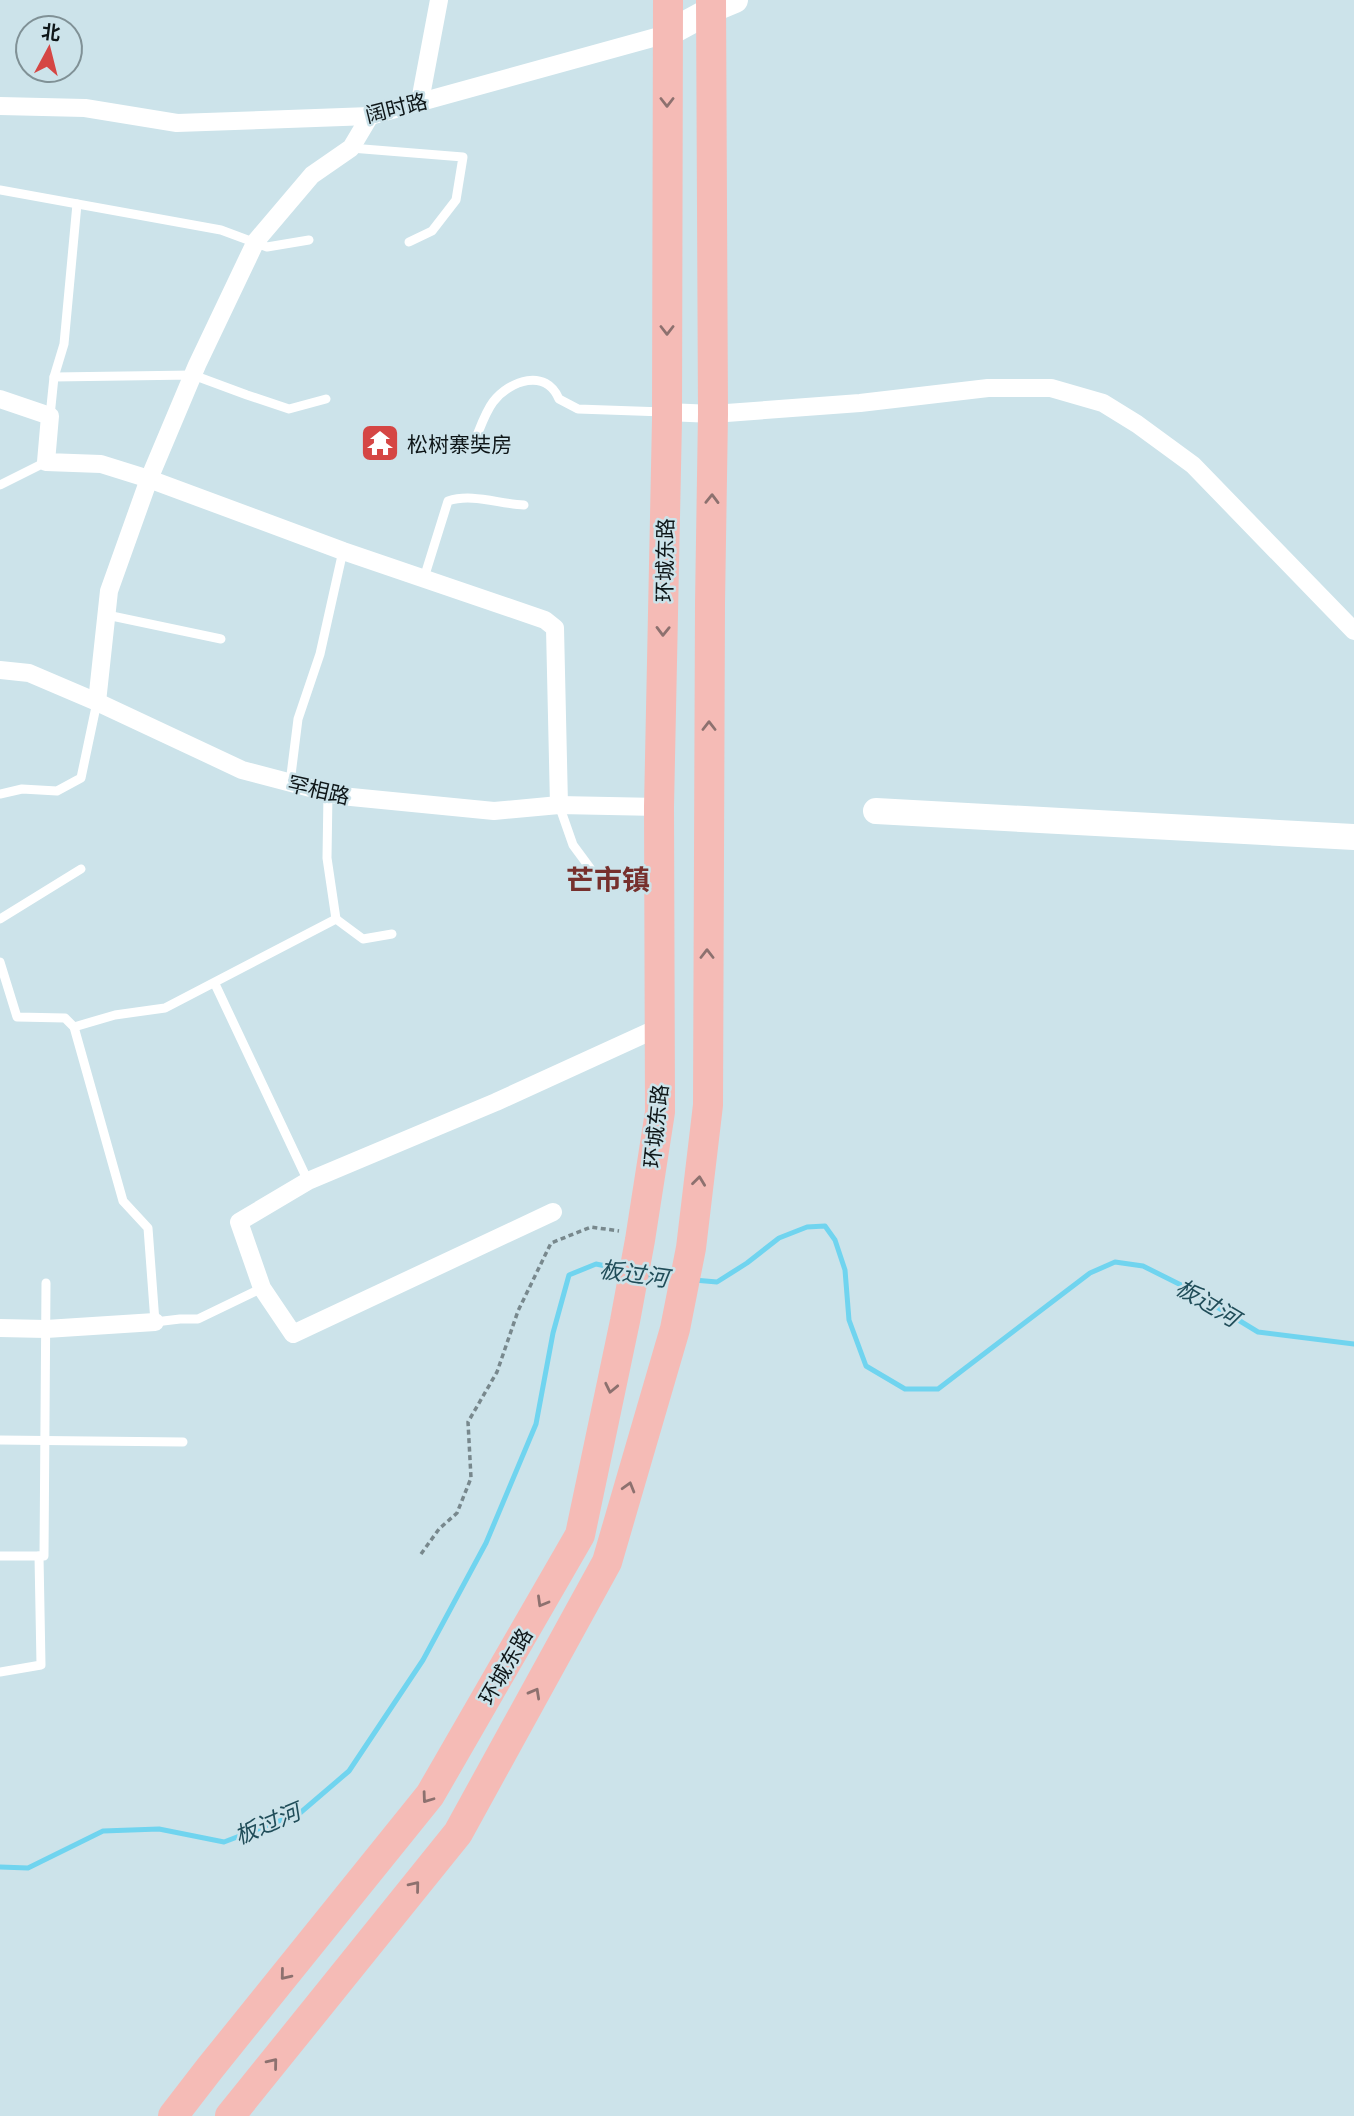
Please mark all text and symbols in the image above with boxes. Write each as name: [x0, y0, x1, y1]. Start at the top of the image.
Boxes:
north arrow: [14, 14, 84, 84]
text: 北: [40, 19, 62, 44]
street label: 阔时路: [362, 87, 430, 127]
one-way arrow: [659, 98, 675, 108]
one-way arrow: [659, 325, 675, 336]
temple icon: 松树寨奘房: [359, 422, 401, 464]
place label: 松树寨奘房: [407, 431, 512, 456]
one-way arrow: [704, 493, 720, 503]
street label: 环城东路: [651, 518, 677, 602]
one-way arrow: [655, 626, 671, 637]
one-way arrow: [701, 720, 717, 731]
street label: 罕相路: [285, 770, 353, 808]
district label: 芒市镇: [566, 862, 650, 896]
one-way arrow: [699, 948, 715, 958]
street label: 环城东路: [638, 1083, 672, 1169]
one-way arrow: [691, 1175, 706, 1186]
water label: 板过河: [598, 1254, 674, 1292]
water label: 板过河: [1171, 1272, 1248, 1334]
one-way arrow: [605, 1382, 620, 1394]
one-way arrow: [620, 1481, 635, 1493]
one-way arrow: [537, 1594, 550, 1607]
street label: 环城东路: [473, 1623, 537, 1709]
one-way arrow: [526, 1688, 540, 1700]
one-way arrow: [423, 1790, 435, 1803]
water label: 板过河: [230, 1795, 308, 1849]
one-way arrow: [407, 1881, 420, 1893]
one-way arrow: [280, 1968, 293, 1980]
one-way arrow: [264, 2058, 277, 2070]

